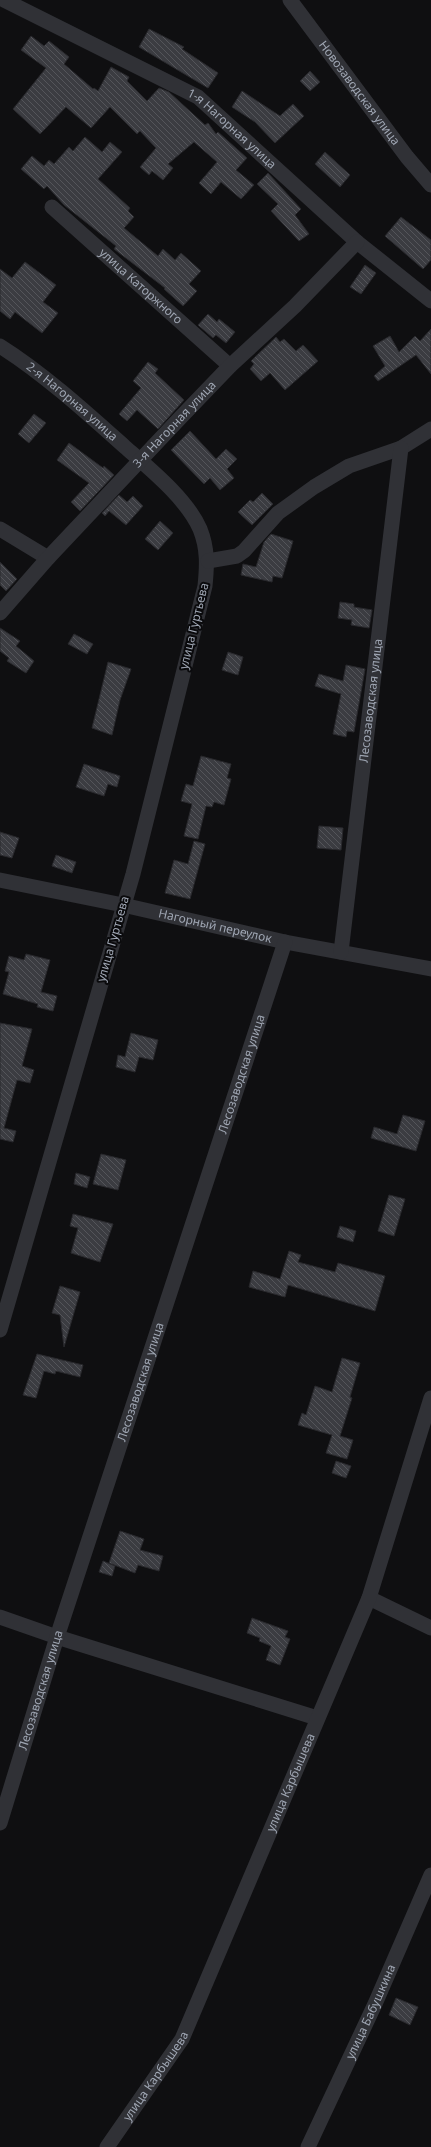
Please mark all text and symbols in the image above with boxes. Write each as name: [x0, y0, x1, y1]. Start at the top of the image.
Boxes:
street label: Новозаводская улица: [315, 37, 404, 149]
street label: 1-я Нагорная улица: [185, 84, 280, 172]
street label: улица Каторжного: [96, 244, 187, 328]
street label: 2-я Нагорная улица: [23, 358, 122, 445]
street label: 3-я Нагорная улица: [129, 377, 220, 471]
street label: улица Гуртьева: [175, 581, 212, 671]
street label: Лесозаводская улица: [355, 638, 386, 764]
street label: улица Гуртьева: [92, 894, 133, 984]
street label: Нагорный переулок: [157, 904, 274, 947]
street label: Лесозаводская улица: [214, 1012, 269, 1136]
street label: Лесозаводская улица: [113, 1320, 168, 1444]
street label: Лесозаводская улица: [14, 1628, 67, 1752]
street label: улица Карбышева: [262, 1730, 319, 1834]
street label: улица Бабушкина: [341, 1961, 399, 2062]
street label: улица Карбышева: [119, 2029, 192, 2124]

